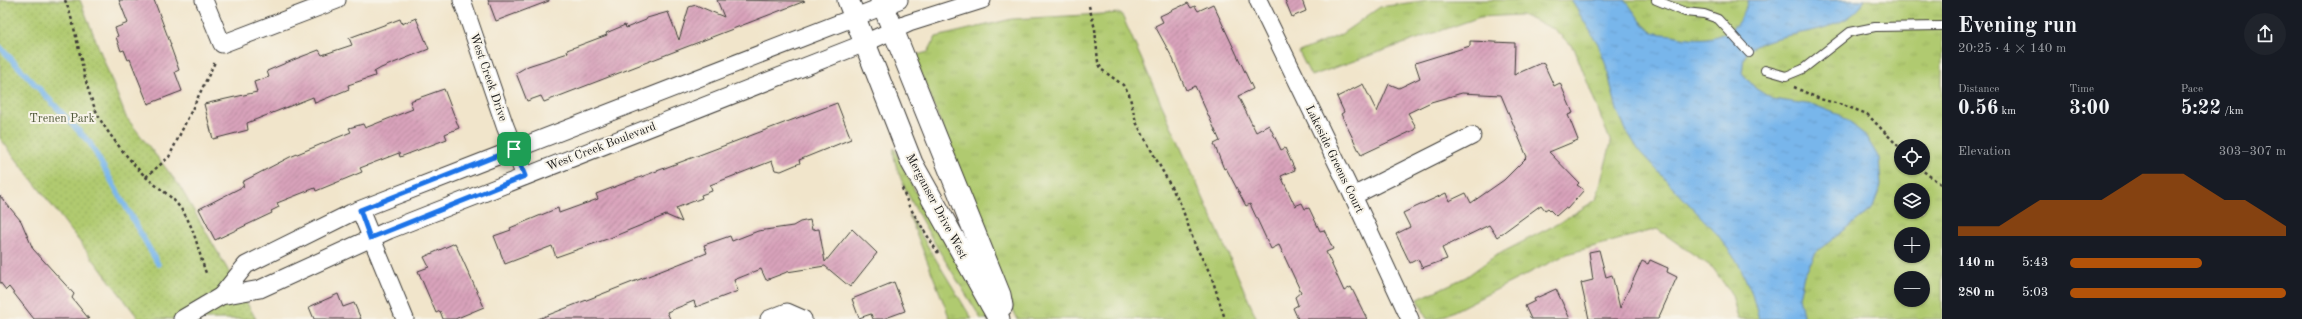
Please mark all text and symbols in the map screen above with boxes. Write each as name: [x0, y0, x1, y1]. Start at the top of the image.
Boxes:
button: share: [2244, 13, 2286, 55]
text: Evening run: [1958, 15, 2077, 37]
street label: West Creek Drive: [467, 32, 509, 123]
text: 20:25 · 4 × 140 m: [1958, 42, 2066, 55]
text: Distance: [1958, 84, 1999, 95]
text: Time: [2069, 84, 2094, 95]
text: Pace: [2181, 84, 2203, 95]
text: 0.56: [1958, 99, 1998, 119]
text: 3:00: [2069, 99, 2110, 119]
text: 5:22: [2181, 99, 2221, 119]
street label: Lakeside Greens Court: [1303, 104, 1365, 215]
text: km: [1998, 106, 2016, 117]
text: /km: [2221, 106, 2244, 117]
park label: Trenen Park: [29, 113, 95, 125]
street label: West Creek Boulevard: [545, 121, 658, 173]
pin: [497, 132, 531, 166]
icon: arrive: [503, 138, 525, 160]
map controls: [1894, 139, 1930, 307]
button: locate: [1894, 139, 1930, 175]
text: Elevation: [1958, 145, 2011, 158]
text: 303–307 m: [2219, 145, 2286, 158]
street label: Merganser Drive West: [903, 152, 969, 261]
button: layers: [1894, 183, 1930, 219]
button: +: [1894, 227, 1930, 263]
text: 140 m: [1958, 256, 1995, 269]
text: 5:43: [2022, 256, 2048, 269]
button: −: [1894, 271, 1930, 307]
text: 280 m: [1958, 286, 1995, 299]
text: 5:03: [2022, 286, 2048, 299]

